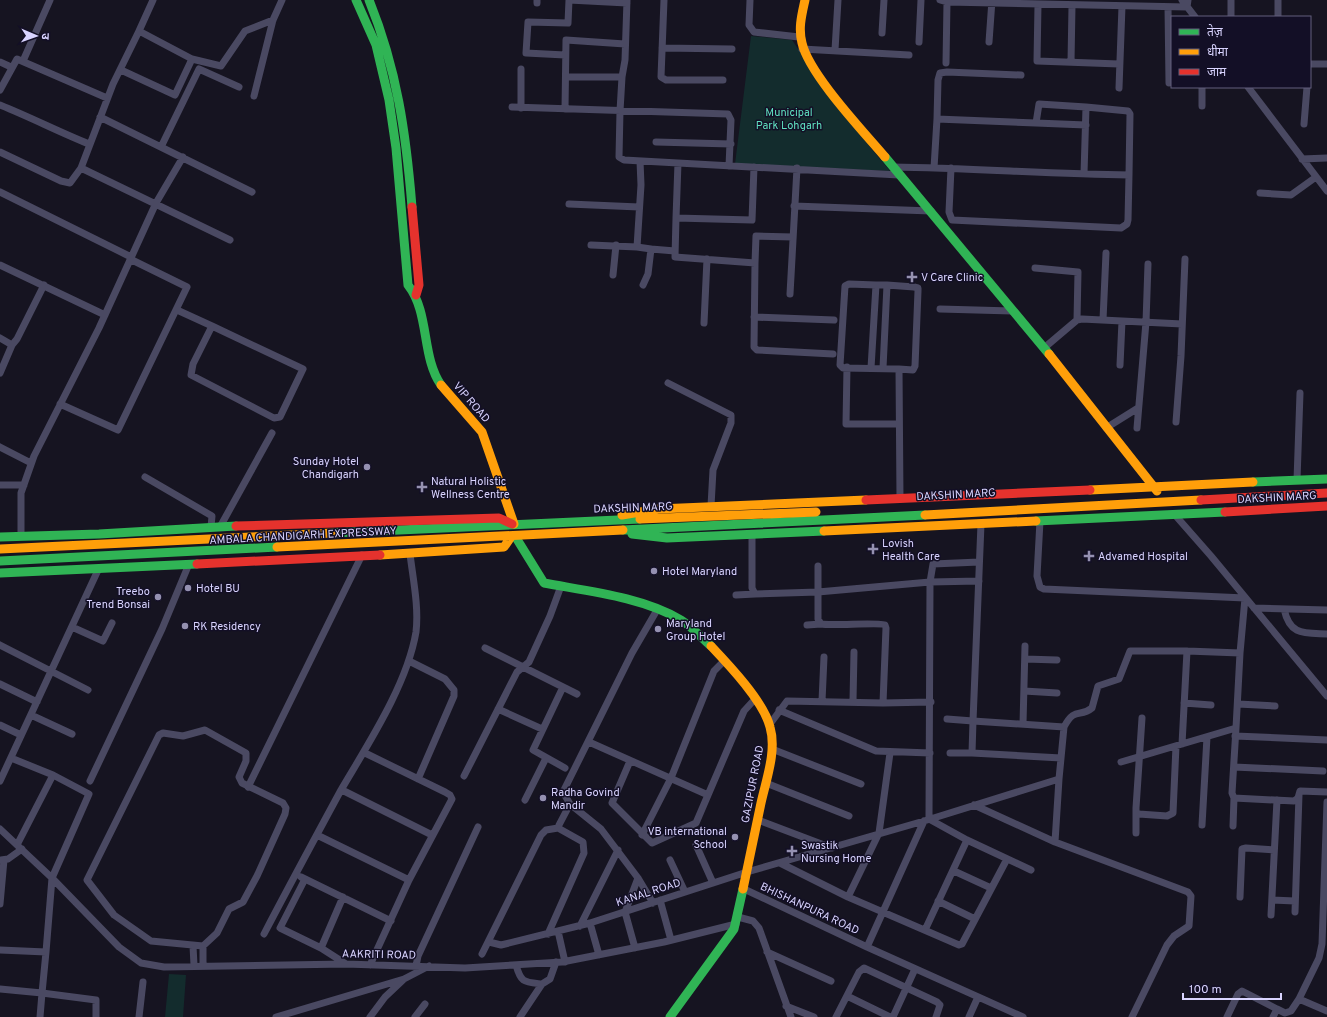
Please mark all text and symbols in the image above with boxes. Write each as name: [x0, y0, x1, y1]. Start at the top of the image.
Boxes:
north arrow: [16, 16, 56, 56]
legend: [1171, 16, 1311, 88]
text: तेज़: [1207, 24, 1224, 41]
text: उ: [38, 33, 52, 40]
text: धीमा: [1207, 44, 1229, 61]
text: जाम: [1207, 65, 1227, 81]
park label: Municipal Park Lohgarh: [756, 106, 822, 133]
marker: V Care Clinic: [906, 271, 918, 283]
place label: V Care Clinic: [921, 271, 983, 285]
street label: VIP ROAD: [450, 379, 493, 426]
place label: Sunday Hotel Chandigarh: [293, 455, 359, 482]
marker: Sunday Hotel Chandigarh: [362, 462, 372, 472]
place label: Natural Holistic Wellness Centre: [431, 475, 510, 502]
marker: Natural Holistic Wellness Centre: [416, 481, 428, 493]
street label: DAKSHIN MARG: [916, 486, 996, 504]
street label: DAKSHIN MARG: [1237, 489, 1317, 507]
street label: DAKSHIN MARG: [593, 500, 673, 516]
street label: AMBALA CHANDIGARH EXPRESSWAY: [209, 524, 397, 548]
place label: Lovish Health Care: [882, 537, 940, 564]
marker: Lovish Health Care: [867, 543, 879, 555]
marker: Advamed Hospital: [1083, 550, 1095, 562]
place label: Advamed Hospital: [1098, 550, 1188, 564]
place label: Hotel Maryland: [662, 565, 737, 579]
marker: Hotel Maryland: [649, 566, 659, 576]
place label: Hotel BU: [196, 582, 240, 596]
marker: Hotel BU: [183, 583, 193, 593]
place label: Treebo Trend Bonsai: [86, 585, 150, 612]
marker: Treebo Trend Bonsai: [153, 592, 163, 602]
place label: Maryland Group Hotel: [666, 617, 725, 644]
place label: RK Residency: [193, 620, 261, 634]
marker: RK Residency: [180, 621, 190, 631]
marker: Maryland Group Hotel: [653, 624, 663, 634]
street label: GAZIPUR ROAD: [739, 744, 767, 824]
place label: Radha Govind Mandir: [551, 786, 620, 813]
marker: Radha Govind Mandir: [538, 793, 548, 803]
place label: VB international School: [648, 825, 727, 852]
marker: VB international School: [730, 832, 740, 842]
place label: Swastik Nursing Home: [801, 839, 872, 866]
marker: Swastik Nursing Home: [786, 845, 798, 857]
street label: KANAL ROAD: [614, 876, 683, 910]
street label: BHISHANPURA ROAD: [758, 880, 861, 938]
street label: AAKRITI ROAD: [342, 947, 416, 963]
scale bar: [1183, 975, 1281, 1001]
text: 100 m: [1189, 982, 1222, 998]

